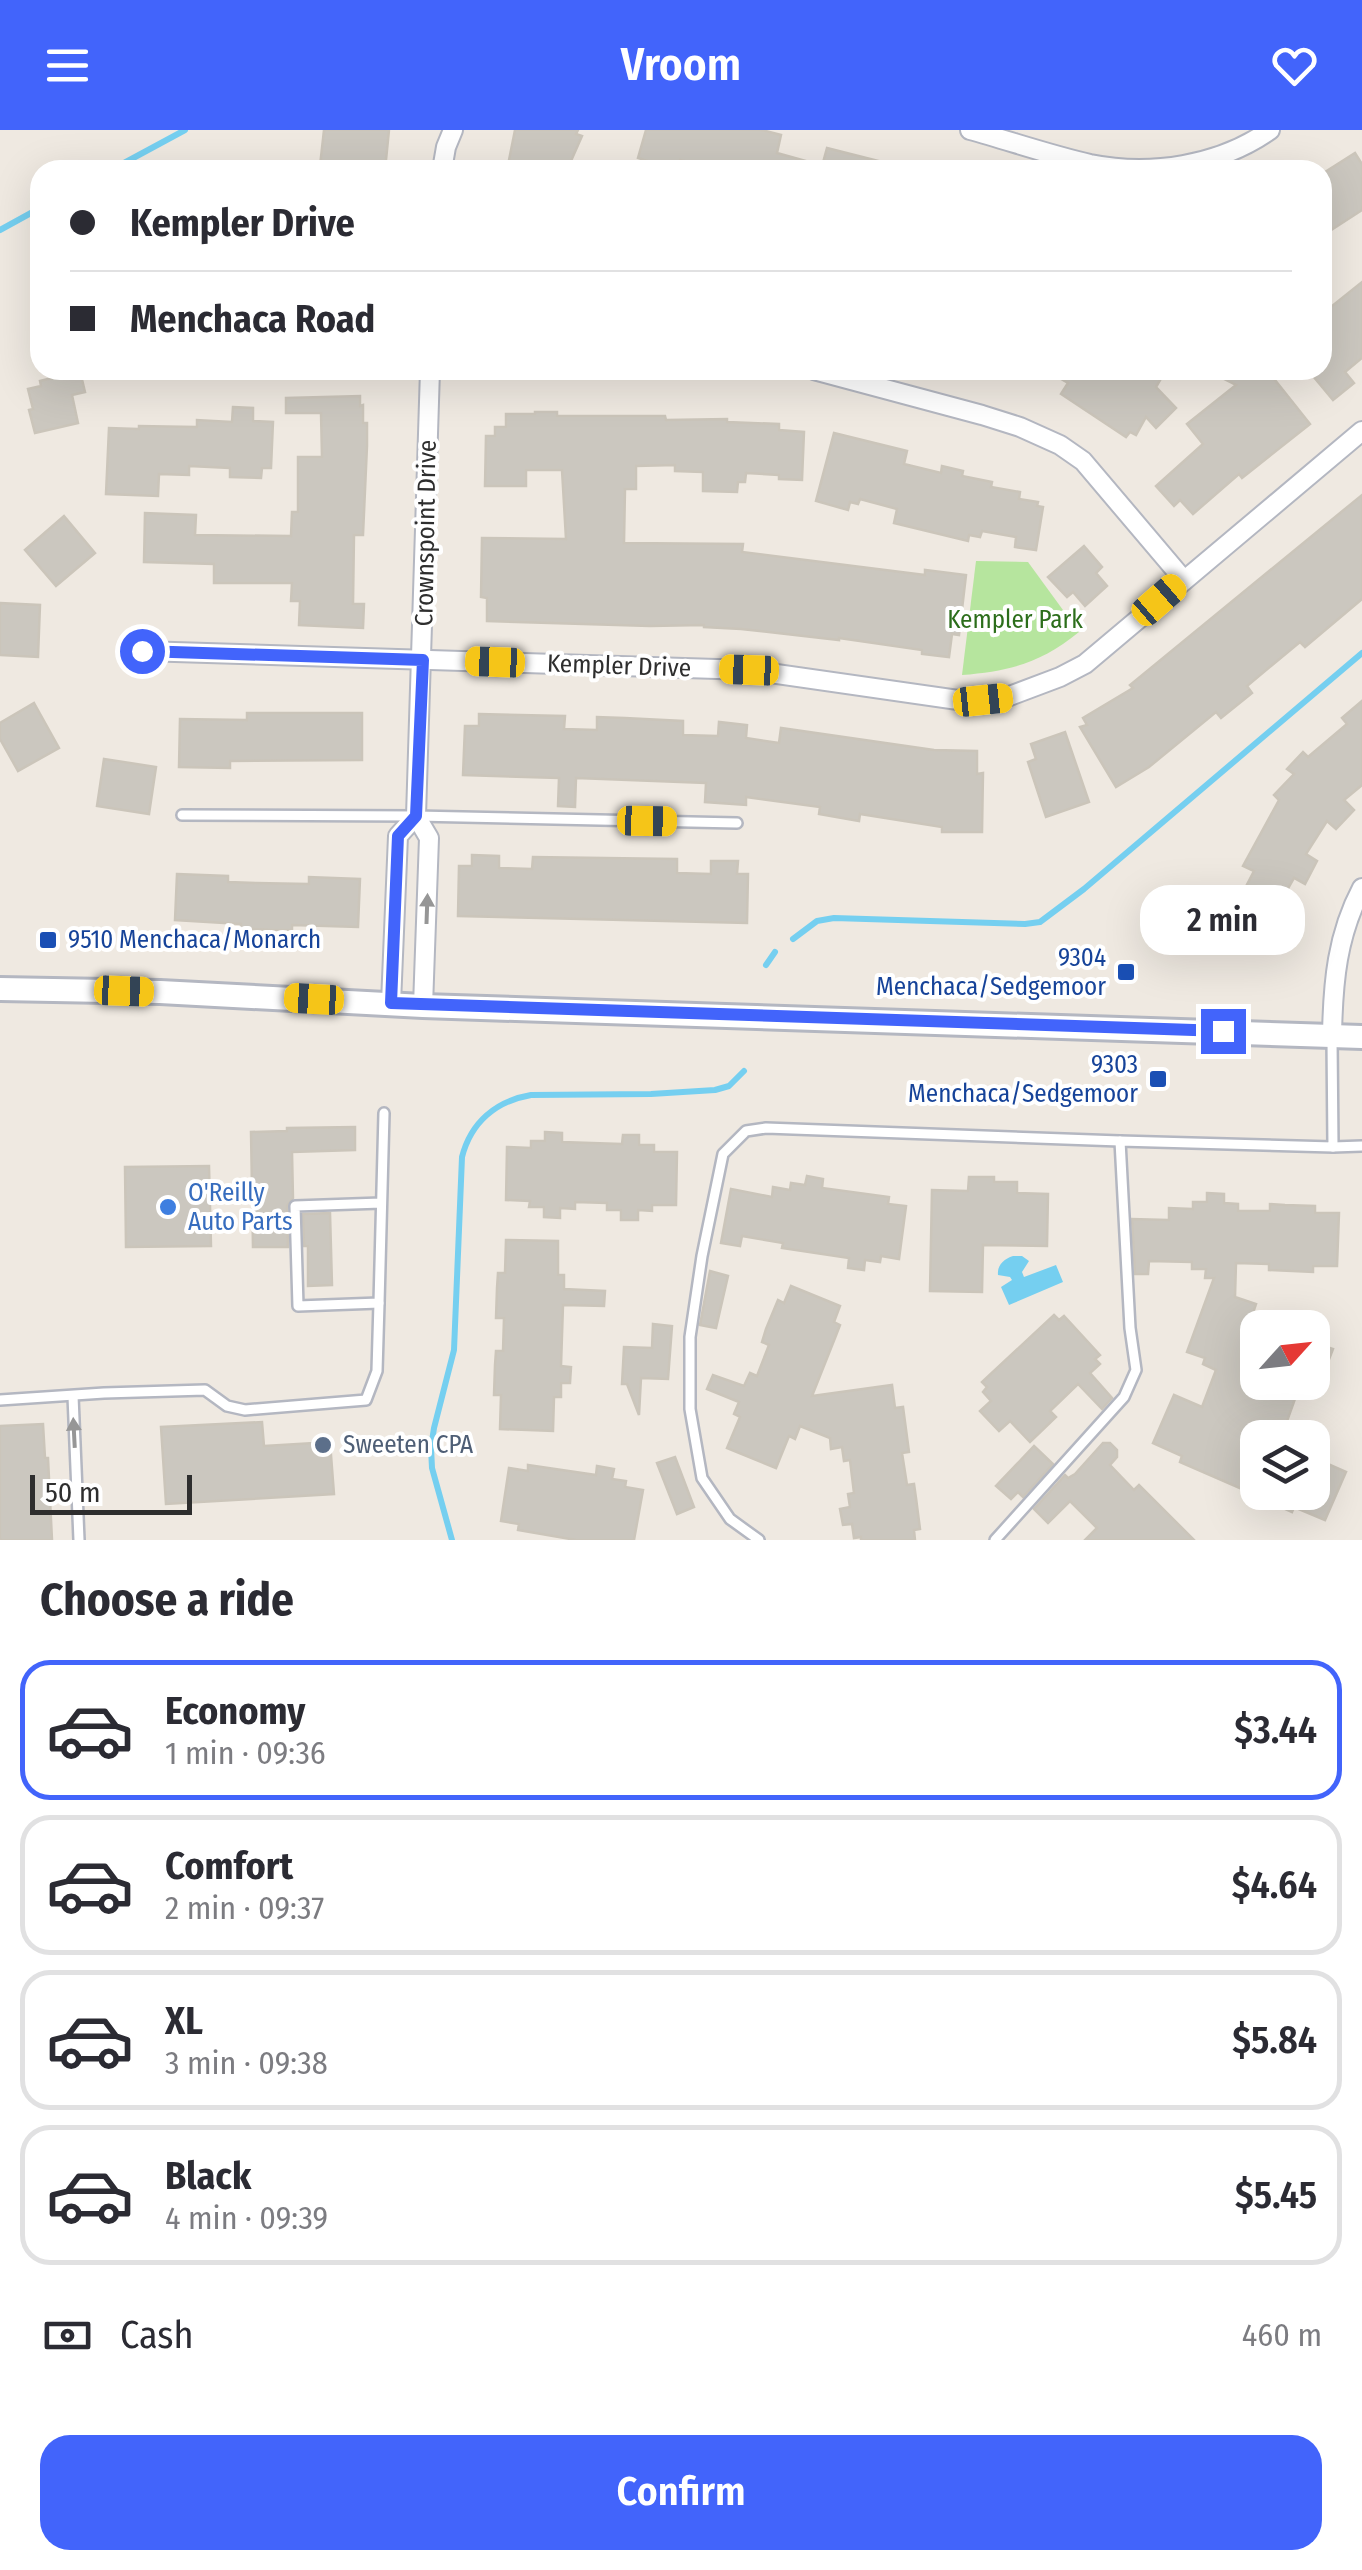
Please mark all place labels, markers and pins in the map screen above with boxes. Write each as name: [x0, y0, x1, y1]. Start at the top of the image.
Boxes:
place label: 9510 Menchaca/Monarch: [68, 925, 321, 955]
marker: 9510 Menchaca/Monarch: [37, 929, 59, 951]
place label: 9304 Menchaca/Sedgemoor: [876, 943, 1106, 1002]
marker: 9304 Menchaca/Sedgemoor: [1115, 961, 1137, 983]
place label: 9303 Menchaca/Sedgemoor: [908, 1050, 1138, 1109]
marker: 9303 Menchaca/Sedgemoor: [1147, 1068, 1169, 1090]
place label: O'Reilly Auto Parts: [188, 1178, 293, 1237]
marker: O'Reilly Auto Parts: [157, 1196, 179, 1218]
place label: Sweeten CPA: [343, 1430, 473, 1460]
marker: Sweeten CPA: [312, 1434, 334, 1456]

